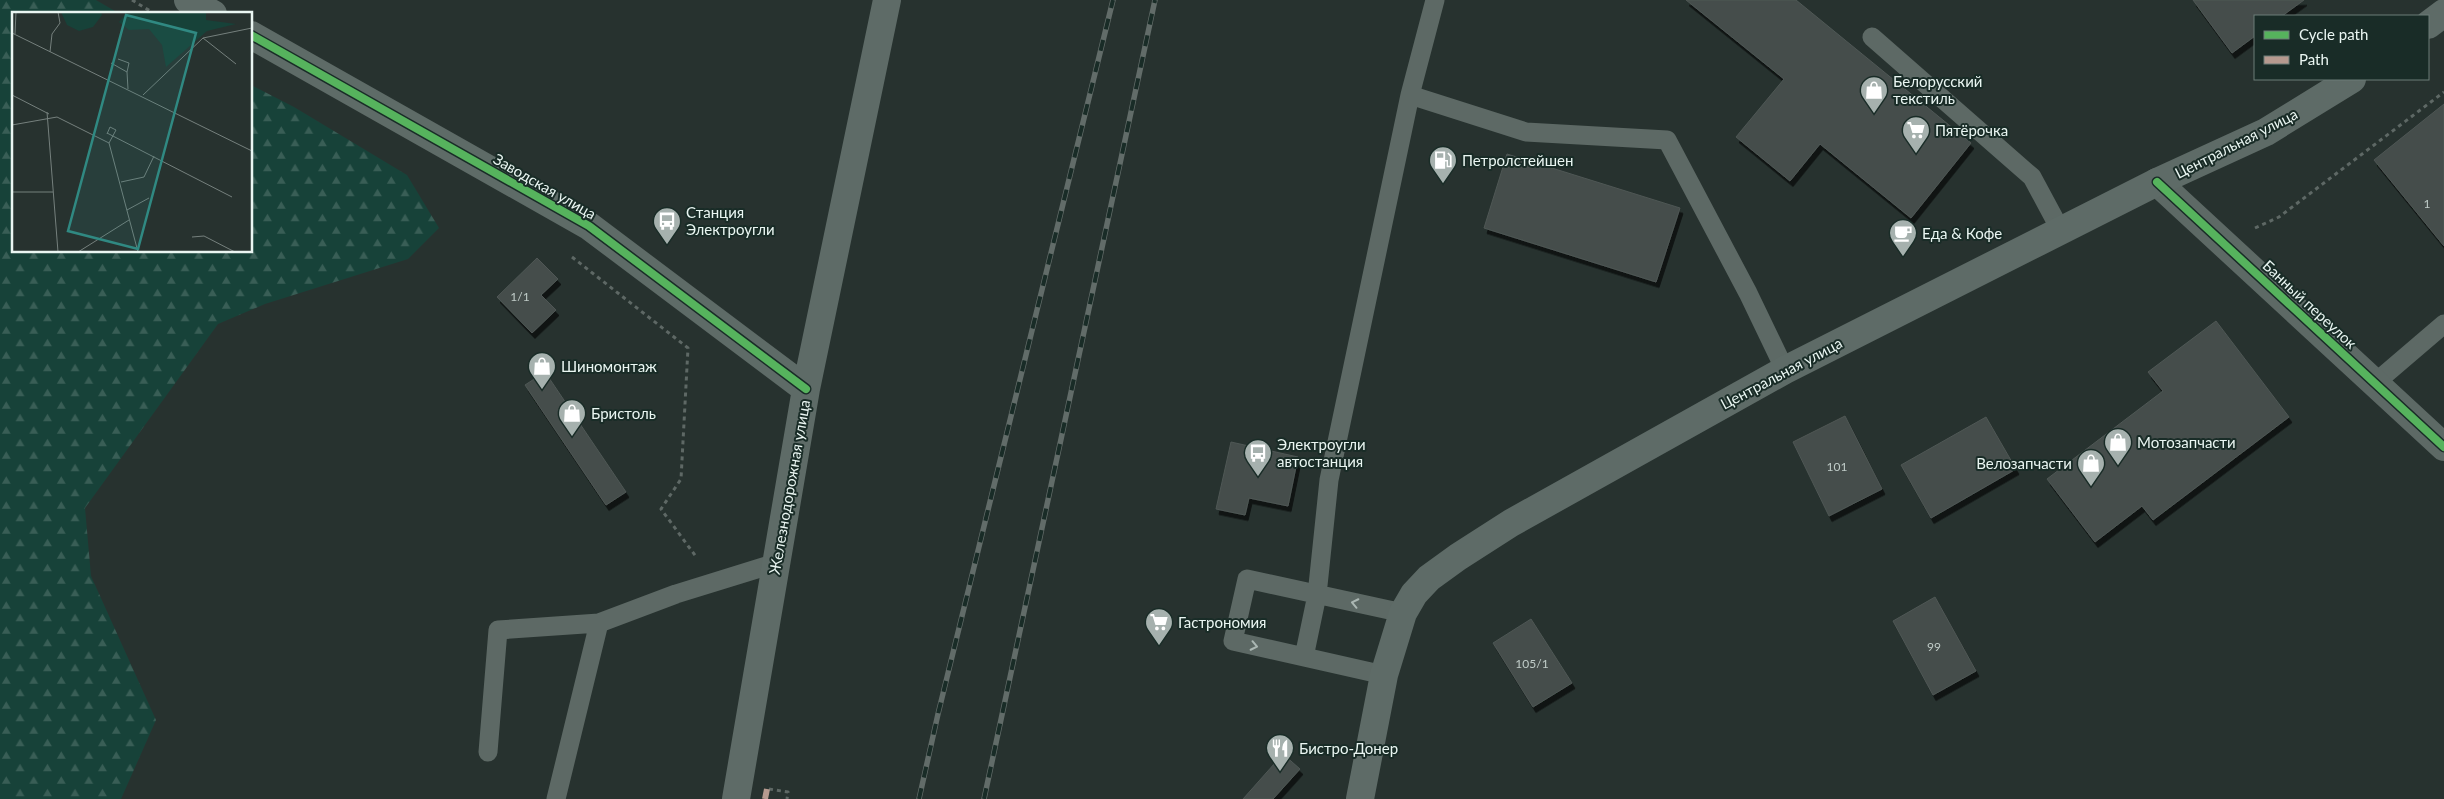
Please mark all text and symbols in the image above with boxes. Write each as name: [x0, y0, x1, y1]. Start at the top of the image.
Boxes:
inset map: [12, 12, 252, 252]
legend: [2254, 15, 2429, 80]
text: Cycle path: [2299, 25, 2368, 43]
text: Path: [2299, 50, 2329, 68]
place label: Белорусский текстиль: [1893, 72, 1982, 107]
shop icon: Белорусский текстиль: [1859, 75, 1889, 114]
street label: Центральная улица: [2172, 104, 2300, 182]
supermarket icon: Пятёрочка: [1901, 115, 1931, 154]
place label: Пятёрочка: [1935, 121, 2008, 139]
fuel station icon: Петролстейшен: [1428, 145, 1458, 184]
street label: Заводская улица: [491, 149, 599, 223]
place label: Петролстейшен: [1462, 151, 1573, 169]
house number: 1: [2424, 196, 2431, 211]
place label: Станция Электроугли: [686, 203, 775, 238]
bus stop icon: Станция Электроугли: [652, 206, 682, 245]
cafe icon: Еда & Кофе: [1888, 218, 1918, 257]
place label: Еда & Кофе: [1922, 224, 2002, 242]
street label: Банный переулок: [2259, 256, 2361, 352]
house number: 1/1: [510, 289, 530, 304]
street label: Центральная улица: [1717, 333, 1845, 413]
shop icon: Шиномонтаж: [527, 351, 557, 390]
place label: Шиномонтаж: [561, 357, 657, 375]
shop icon: Бристоль: [557, 398, 587, 437]
street label: Железнодорожная улица: [765, 398, 813, 576]
place label: Бристоль: [591, 404, 656, 422]
shop icon: Мотозапчасти: [2103, 427, 2133, 466]
place label: Мотозапчасти: [2137, 433, 2236, 451]
place label: Электроугли автостанция: [1277, 435, 1366, 470]
bus stop icon: Электроугли автостанция: [1243, 438, 1273, 477]
shop icon: Велозапчасти: [2076, 448, 2106, 487]
place label: Велозапчасти: [1976, 454, 2072, 472]
house number: 101: [1827, 459, 1847, 474]
one-way arrow: [1351, 598, 1360, 609]
supermarket icon: Гастрономия: [1144, 607, 1174, 646]
place label: Гастрономия: [1178, 613, 1267, 631]
house number: 99: [1927, 639, 1941, 654]
one-way arrow: [1249, 640, 1258, 651]
house number: 105/1: [1515, 656, 1549, 671]
restaurant icon: Бистро-Донер: [1265, 733, 1295, 772]
place label: Бистро-Донер: [1299, 739, 1398, 757]

